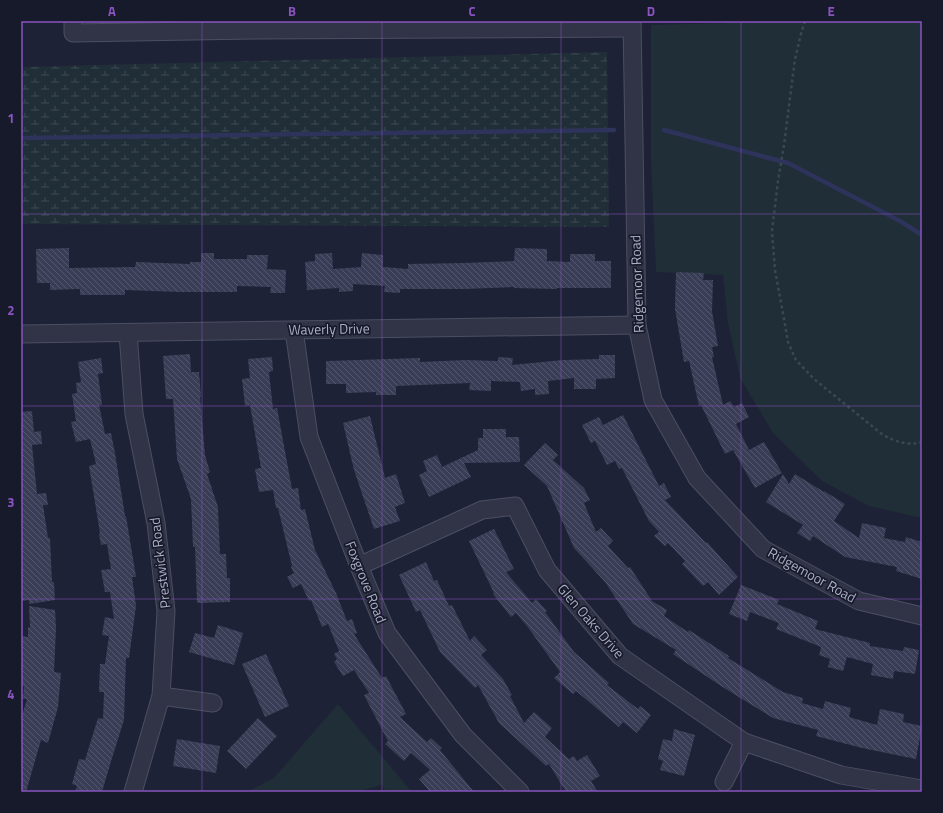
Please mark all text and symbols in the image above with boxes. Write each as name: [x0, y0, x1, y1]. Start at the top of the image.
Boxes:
text: A: [108, 1, 116, 21]
text: B: [288, 1, 296, 21]
text: C: [468, 1, 476, 21]
text: D: [647, 1, 655, 21]
text: E: [827, 1, 835, 21]
text: 1: [7, 108, 15, 128]
street label: Ridgemoor Road: [624, 235, 649, 333]
text: 2: [7, 300, 15, 320]
street label: Waverly Drive: [288, 317, 370, 340]
text: 3: [7, 492, 15, 512]
street label: Prestwick Road: [144, 516, 175, 610]
street label: Foxgrove Road: [340, 538, 392, 626]
street label: Ridgemoor Road: [764, 542, 860, 608]
street label: Glen Oaks Drive: [553, 579, 630, 663]
text: 4: [7, 684, 15, 704]

